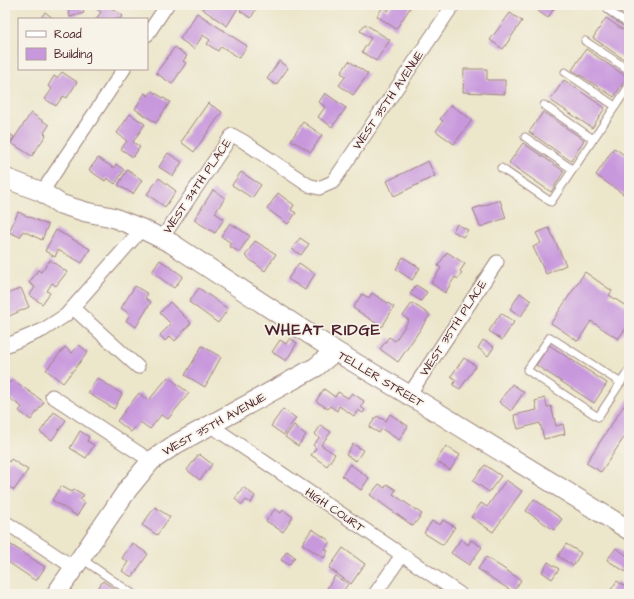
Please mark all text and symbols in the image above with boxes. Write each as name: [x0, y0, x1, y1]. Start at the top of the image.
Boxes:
legend: [18, 18, 148, 70]
text: Road: [54, 26, 82, 43]
text: Building: [54, 46, 92, 64]
street label: WEST 35TH AVENUE: [349, 47, 428, 153]
street label: WEST 34TH PLACE: [159, 135, 236, 237]
street label: WEST 35TH PLACE: [416, 277, 491, 380]
district label: WHEAT RIDGE: [264, 319, 381, 341]
street label: TELLER STREET: [335, 347, 427, 412]
street label: WEST 35TH AVENUE: [159, 389, 269, 460]
street label: HIGH COURT: [301, 484, 368, 537]

